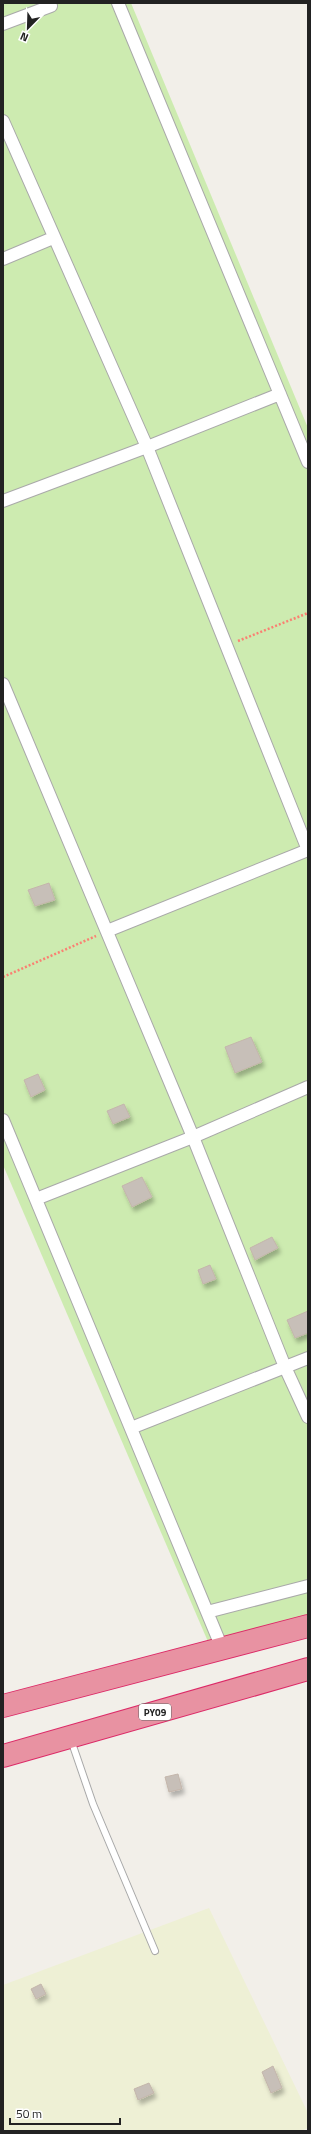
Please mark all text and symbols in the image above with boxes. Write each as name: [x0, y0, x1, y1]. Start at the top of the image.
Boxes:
north arrow: [8, 8, 48, 48]
text: N: [17, 28, 31, 46]
road number: PY09: [139, 1704, 171, 1720]
scale bar: [10, 2100, 120, 2126]
text: 50 m: [16, 2104, 42, 2123]

